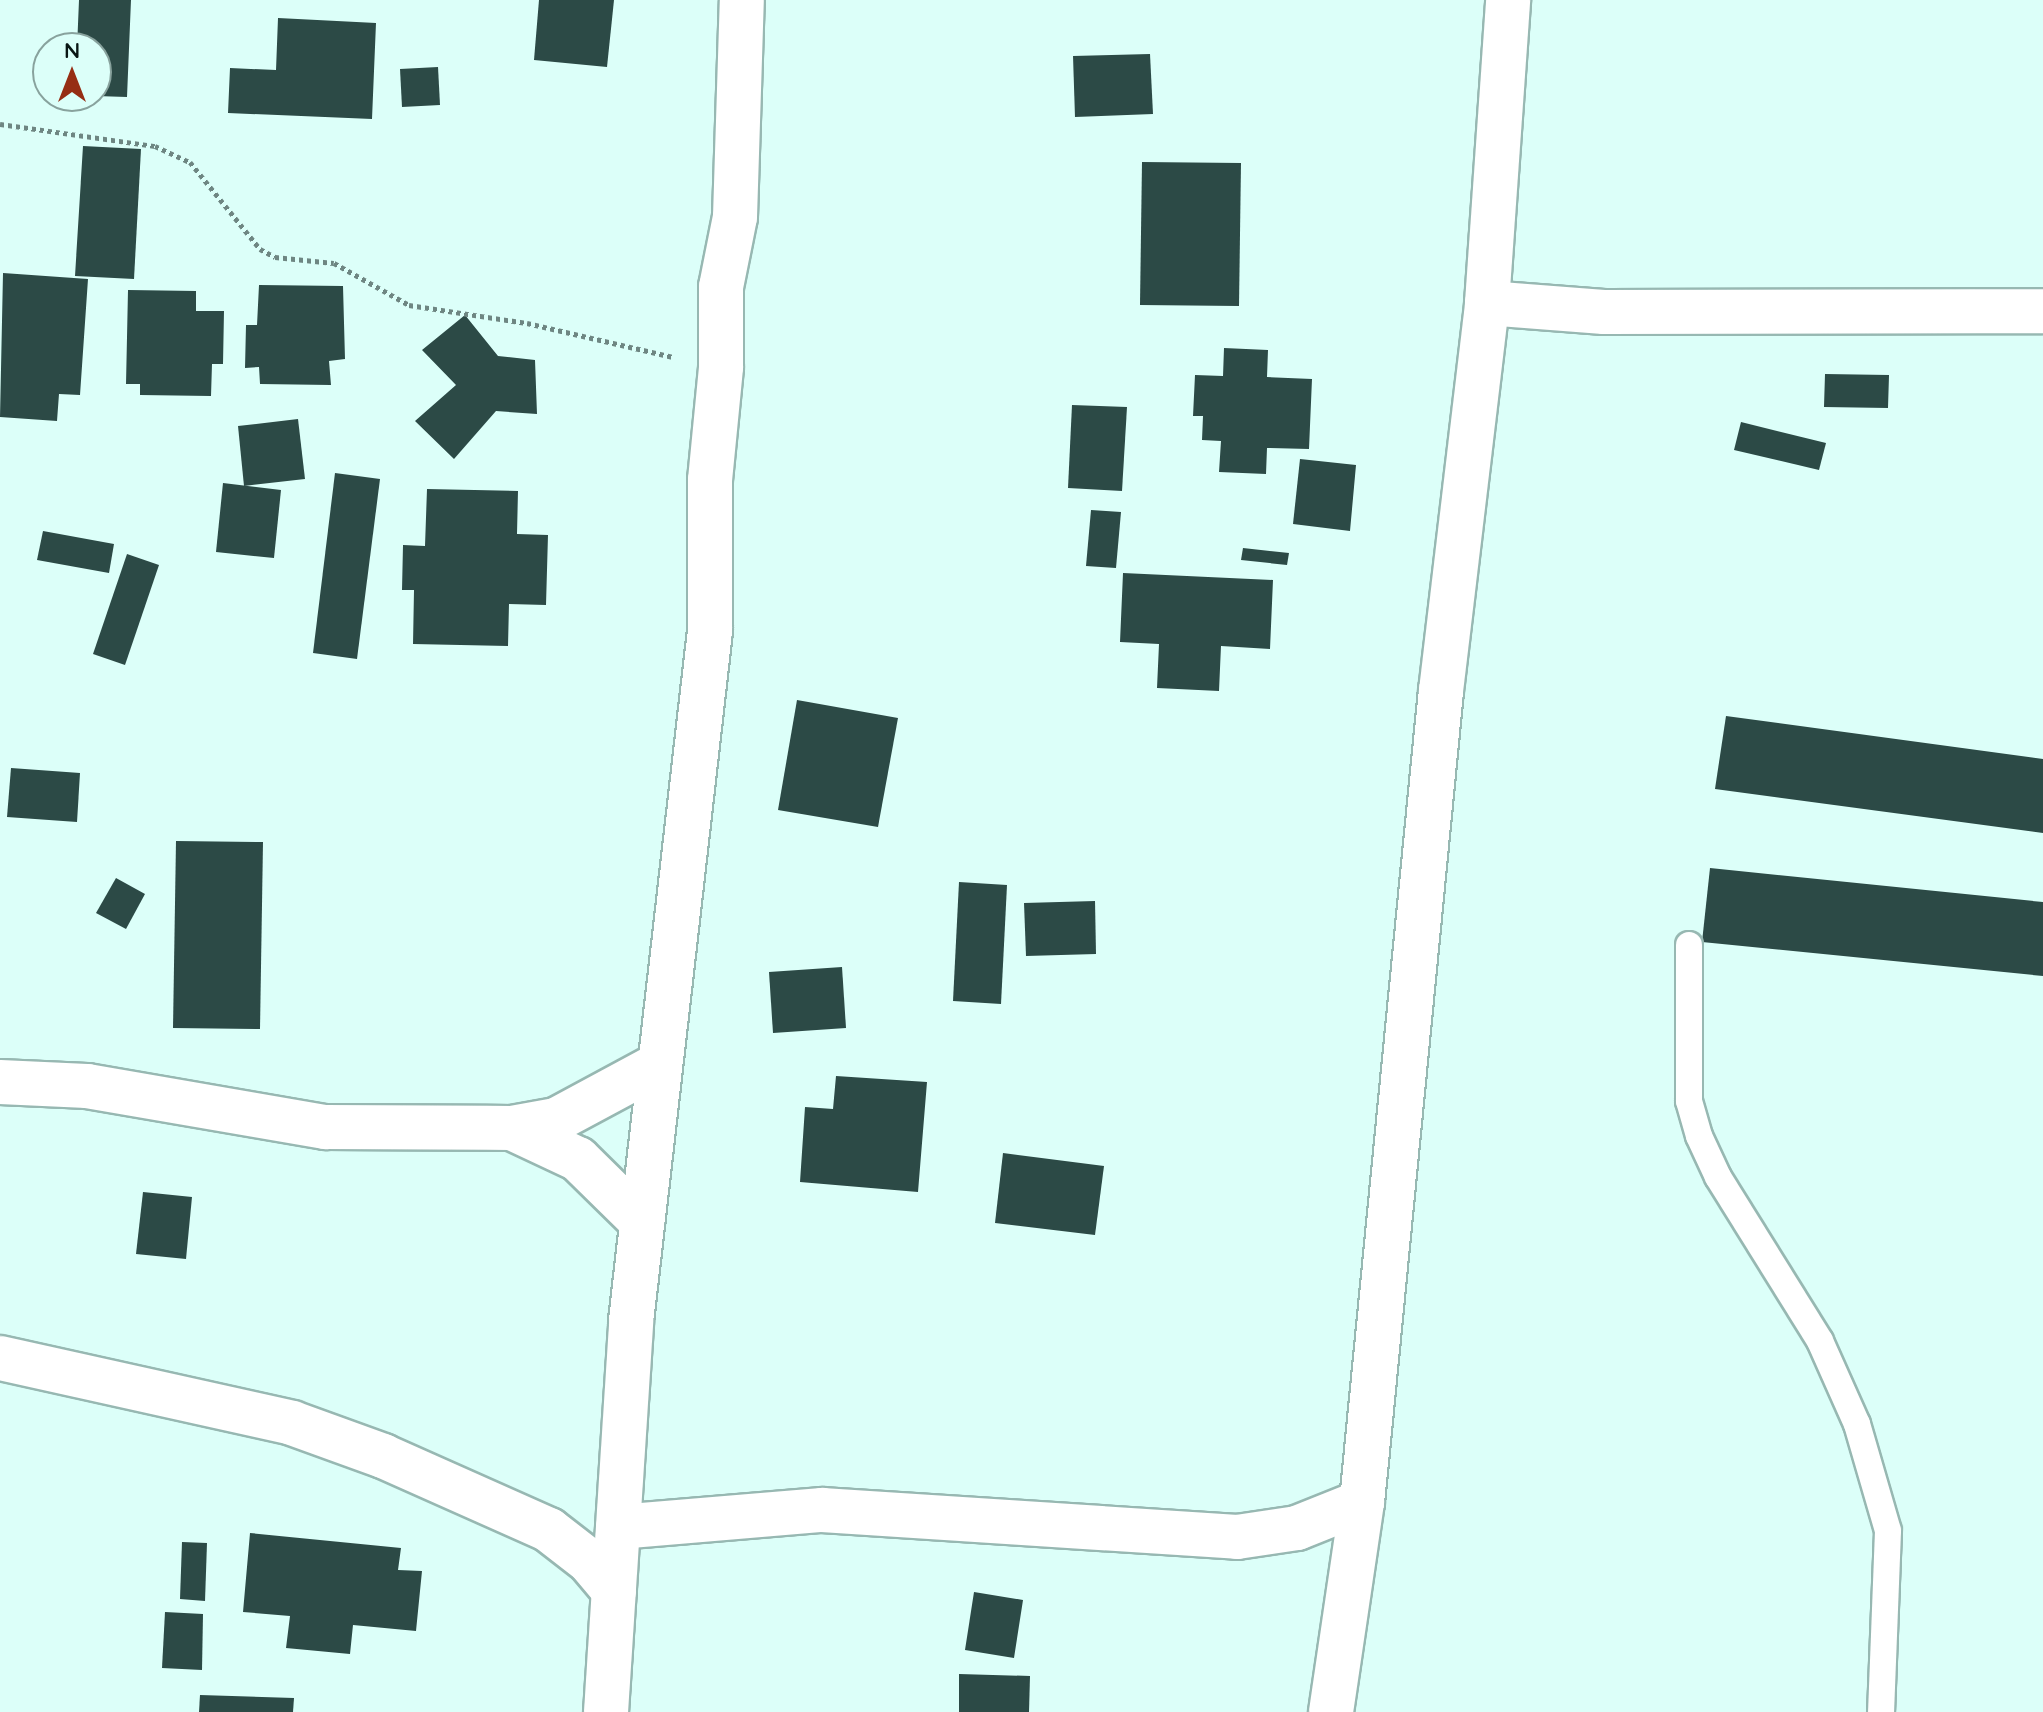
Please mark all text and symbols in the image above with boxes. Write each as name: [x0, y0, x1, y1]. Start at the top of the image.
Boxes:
north arrow: [32, 32, 112, 112]
text: N: [64, 36, 80, 64]

